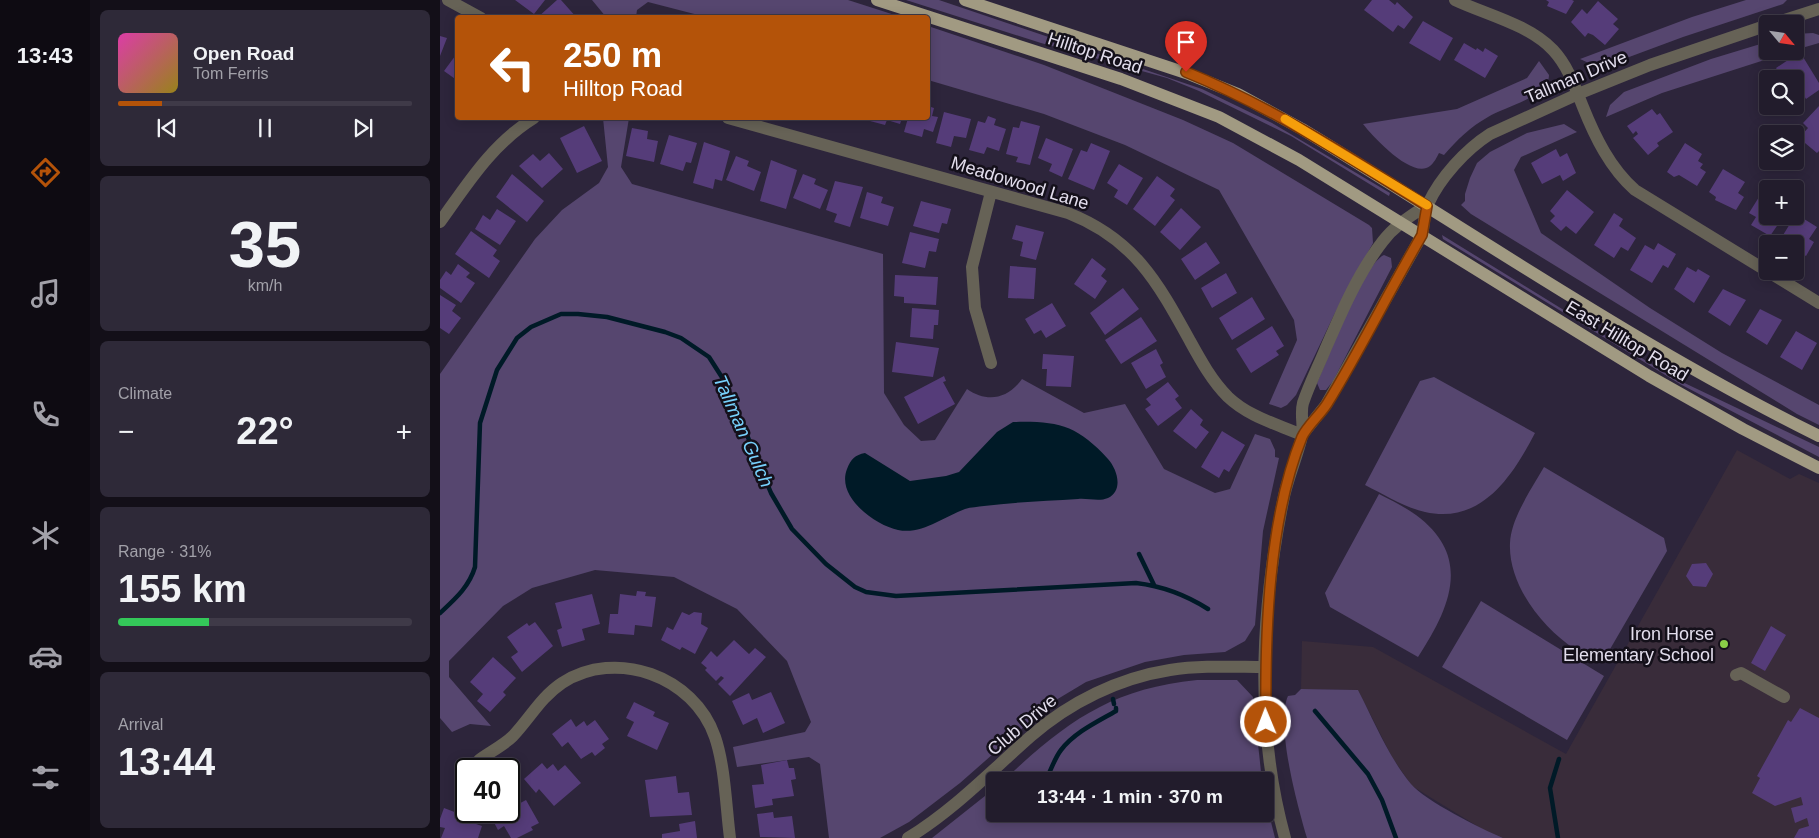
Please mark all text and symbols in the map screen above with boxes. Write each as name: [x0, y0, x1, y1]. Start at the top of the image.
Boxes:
north arrow: [1759, 15, 1804, 60]
map controls: [1759, 15, 1804, 280]
pin: [1165, 21, 1207, 72]
street label: Hilltop Road: [1045, 28, 1145, 78]
icon: arrive: [1172, 28, 1200, 56]
icon: left: [480, 35, 545, 100]
text: 250 m: [563, 35, 662, 74]
text: 13:43: [17, 43, 73, 68]
text: Open Road: [193, 43, 294, 64]
street label: Tallman Drive: [1522, 46, 1630, 108]
text: Tom Ferris: [193, 65, 269, 82]
button: search: [1759, 70, 1804, 115]
text: Hilltop Road: [563, 76, 683, 101]
icon: previous: [153, 114, 181, 142]
icon: pause: [251, 114, 279, 142]
icon: next: [349, 114, 377, 142]
button: layers: [1759, 125, 1804, 170]
street label: Meadowood Lane: [949, 153, 1091, 213]
icon: directions: [28, 155, 63, 190]
button: +: [1759, 180, 1804, 225]
text: 35: [229, 208, 301, 281]
button: −: [1759, 235, 1804, 280]
icon: music: [28, 276, 63, 311]
text: km/h: [248, 277, 282, 294]
street label: East Hilltop Road: [1562, 297, 1692, 385]
water label: Tallman Gulch: [709, 372, 778, 491]
text: Climate: [118, 385, 172, 402]
icon: phone: [28, 397, 63, 432]
text: 22°: [236, 410, 294, 452]
text: −: [118, 416, 134, 447]
text: +: [396, 416, 412, 447]
icon: climate: [28, 518, 63, 553]
text: Range · 31%: [118, 543, 211, 560]
text: 155 km: [118, 568, 247, 610]
place label: Iron Horse Elementary School: [1563, 624, 1714, 665]
marker: Iron Horse Elementary School: [1718, 638, 1730, 650]
icon: car: [28, 639, 63, 674]
street label: Club Drive: [983, 690, 1061, 760]
position arrow: [1239, 695, 1291, 747]
text: Arrival: [118, 716, 163, 733]
text: 13:44: [118, 741, 215, 783]
speed limit sign: 40: [455, 758, 520, 823]
icon: filters: [28, 760, 63, 795]
text: 13:44 · 1 min · 370 m: [1037, 786, 1223, 807]

